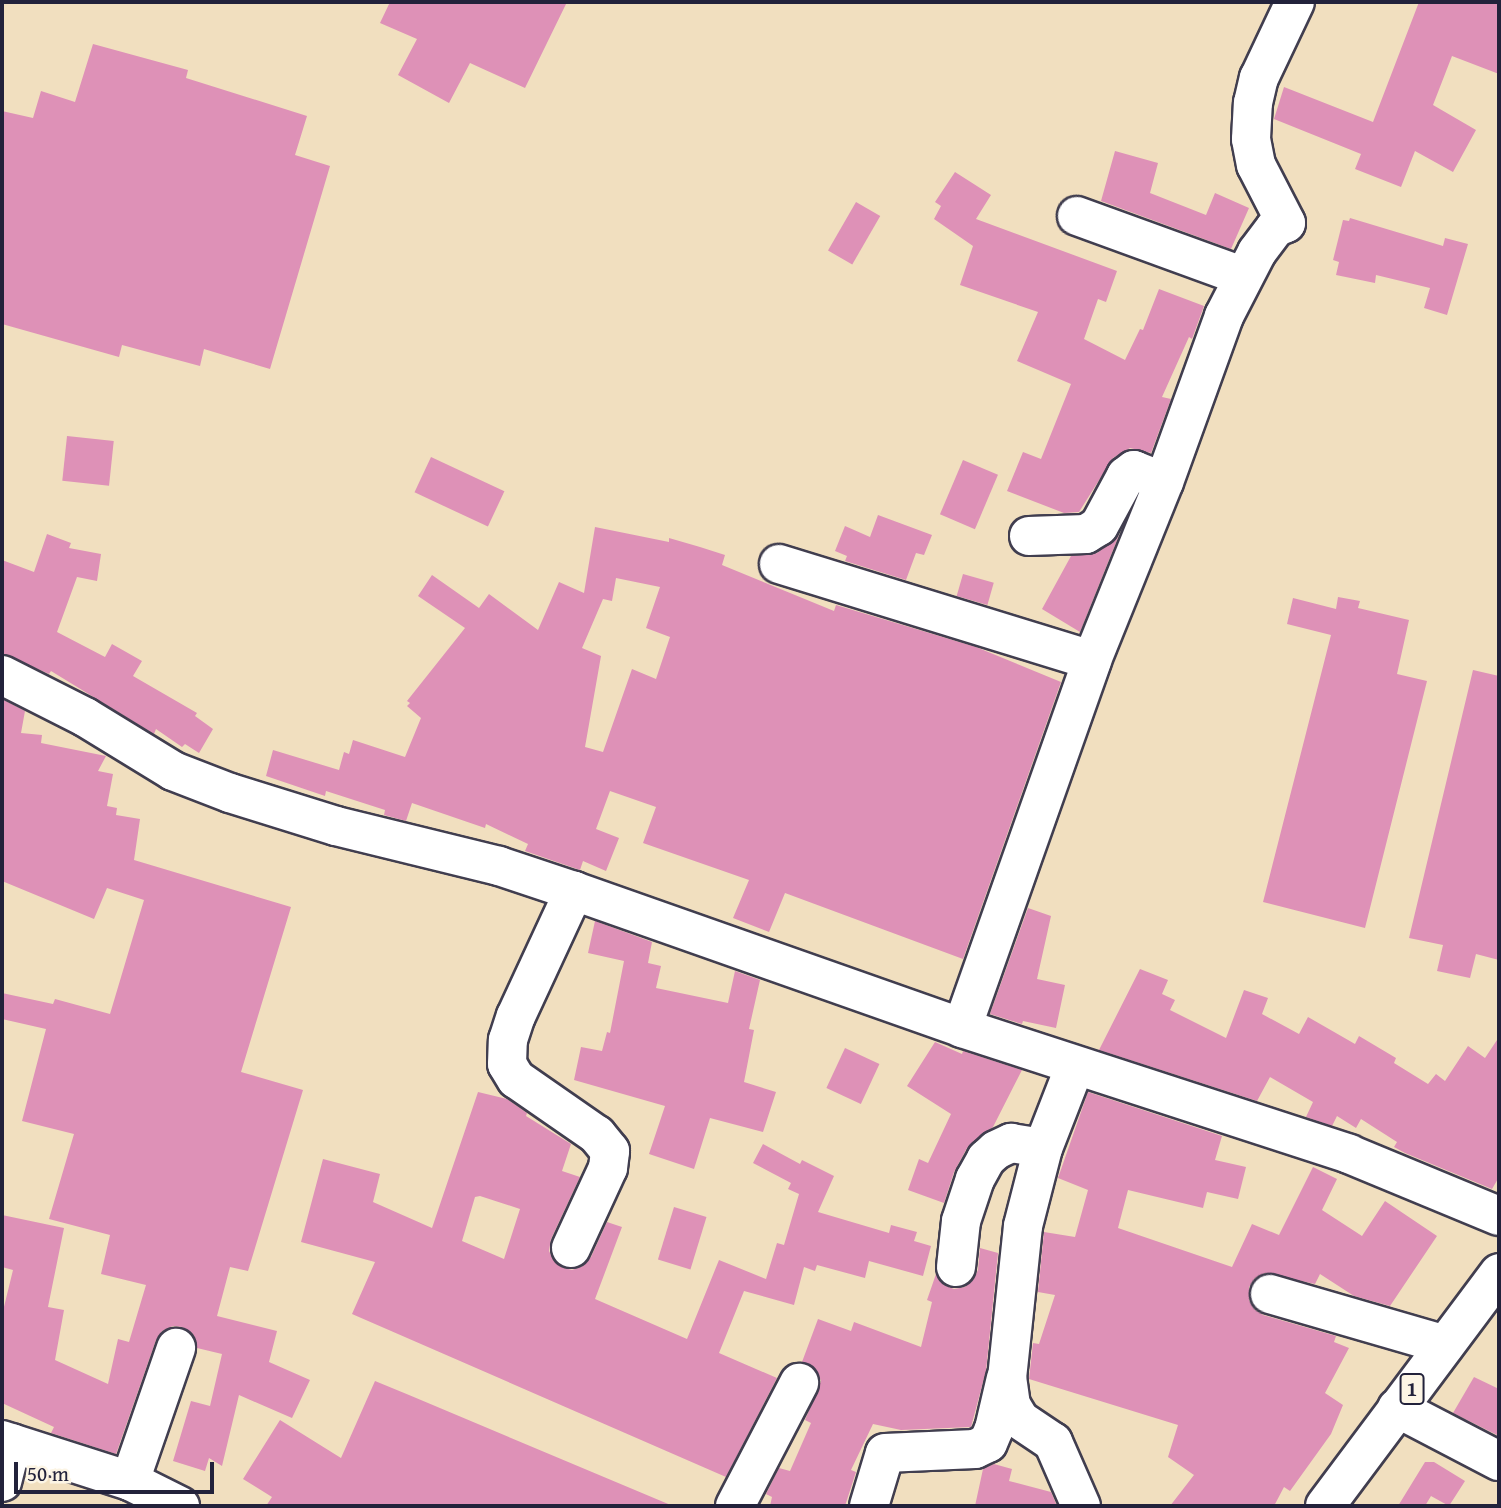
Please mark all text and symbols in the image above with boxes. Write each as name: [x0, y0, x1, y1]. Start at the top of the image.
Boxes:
road number: 1: [1398, 1372, 1426, 1406]
scale bar: [18, 1448, 217, 1492]
text: 50 m: [27, 1458, 69, 1489]

